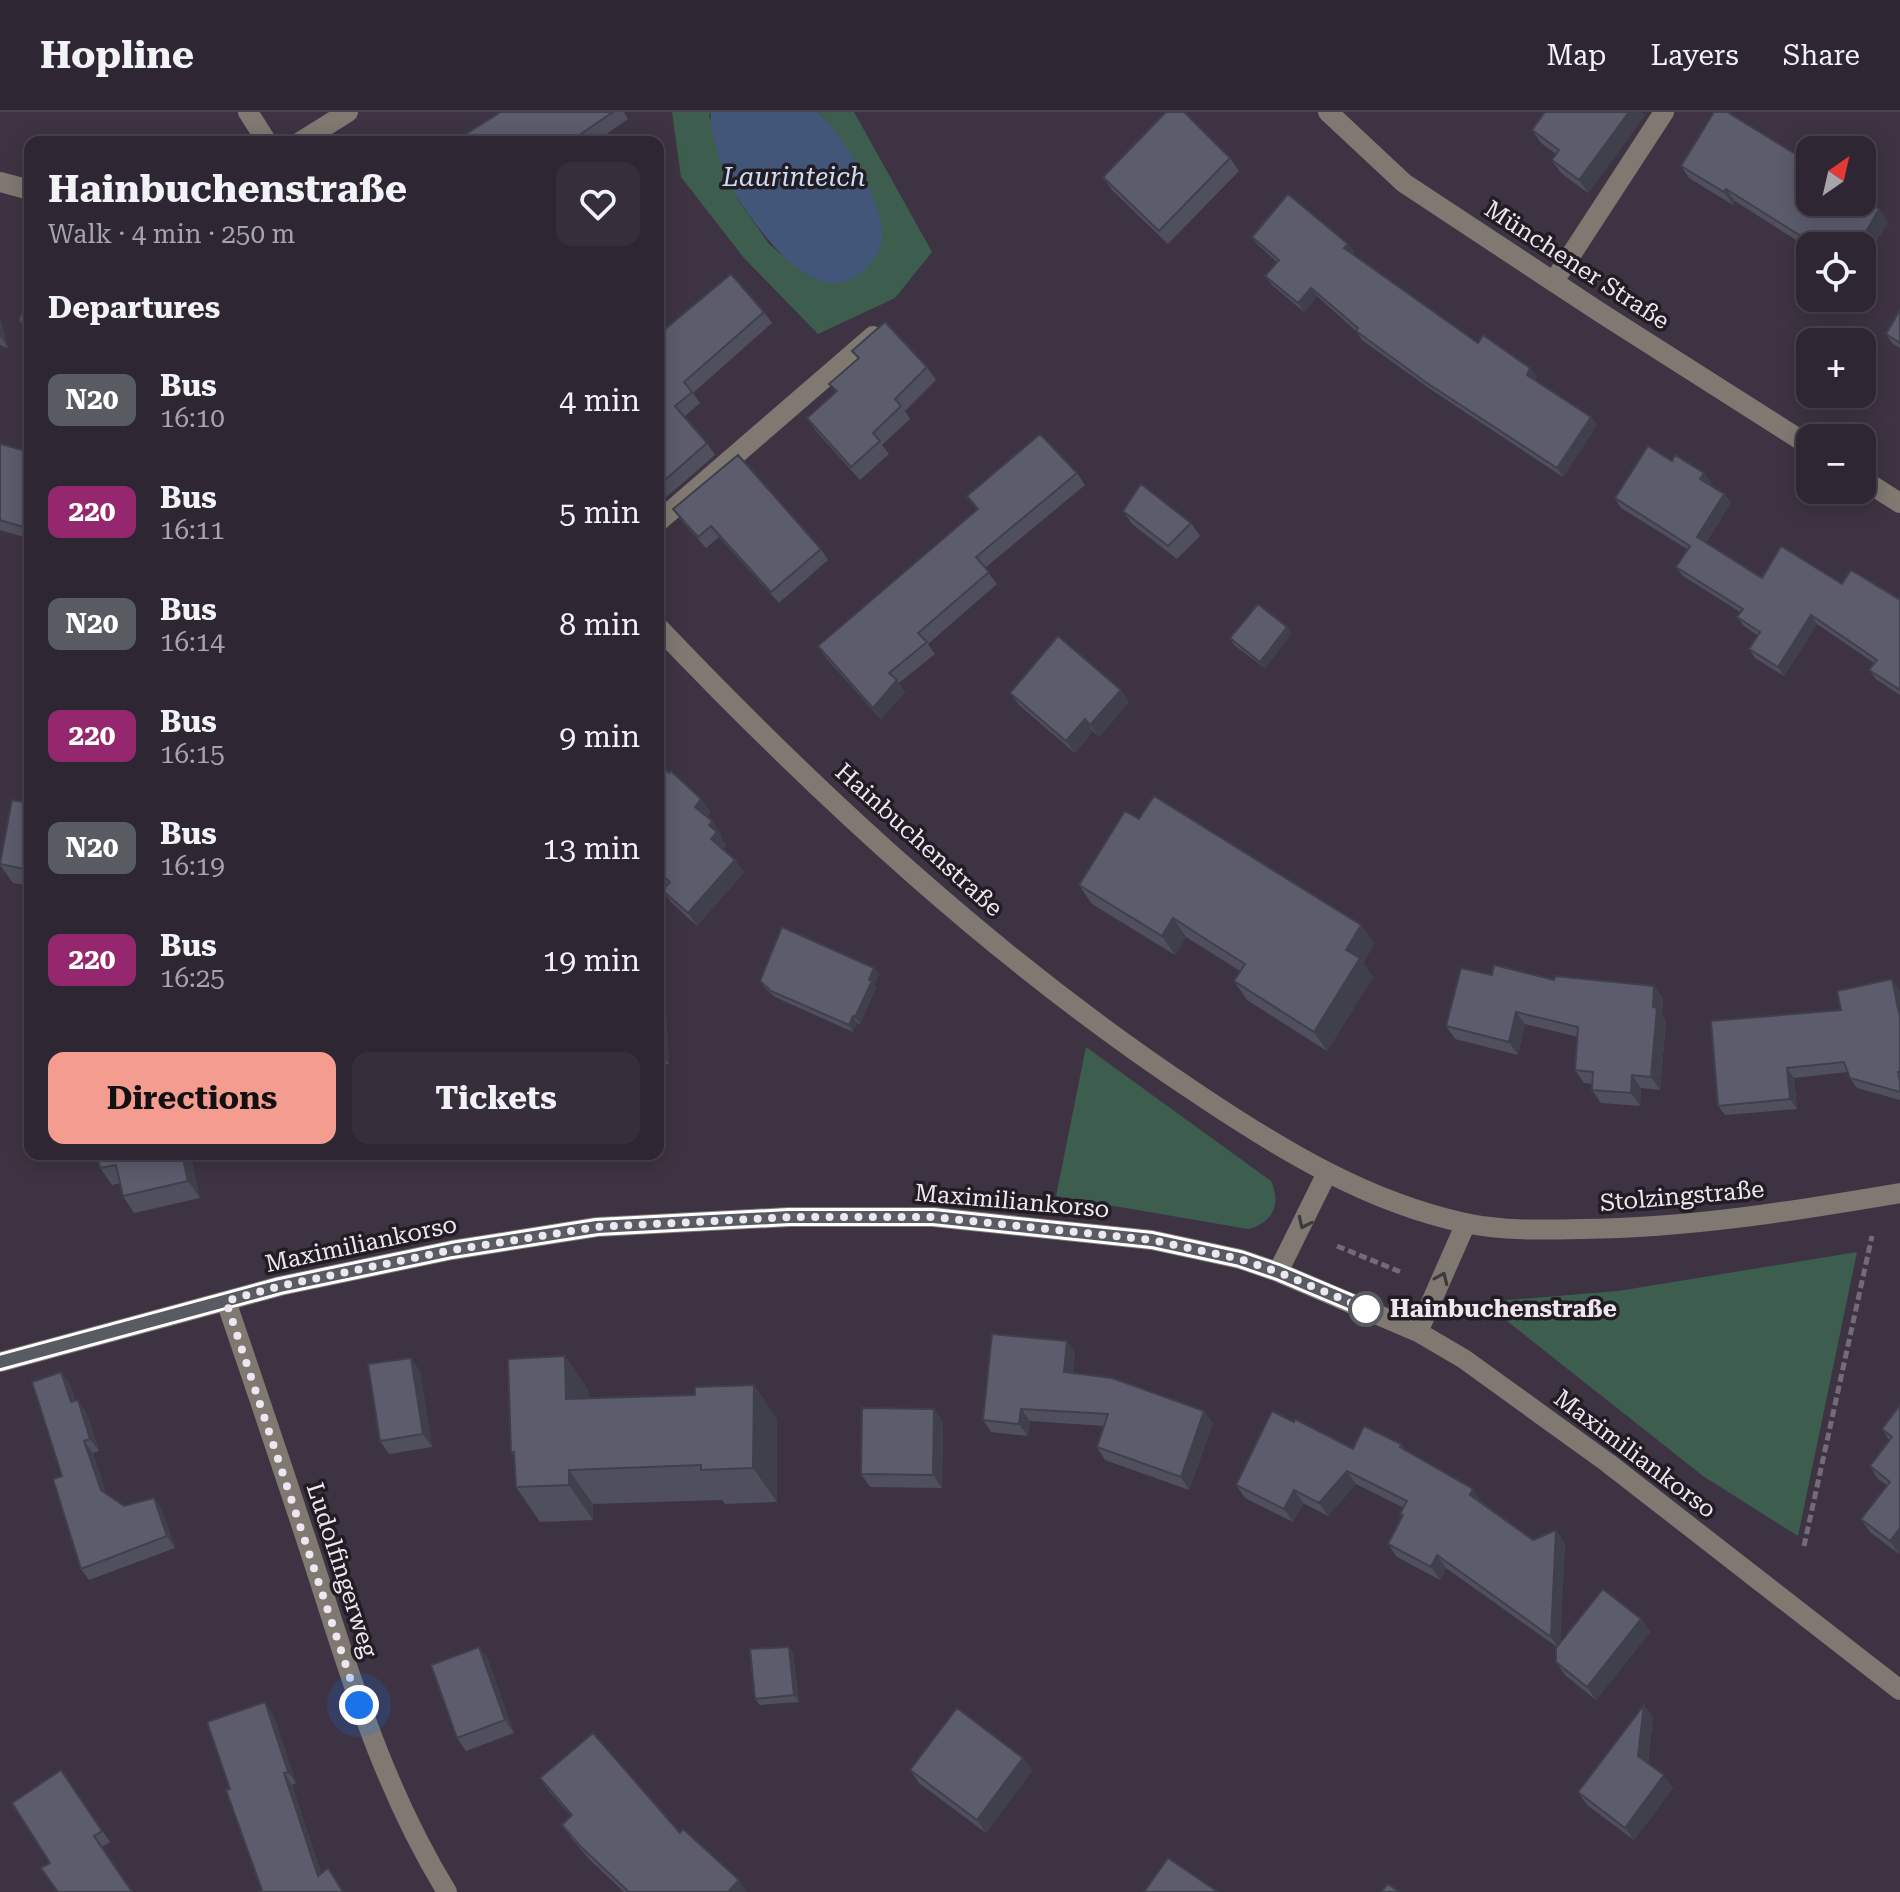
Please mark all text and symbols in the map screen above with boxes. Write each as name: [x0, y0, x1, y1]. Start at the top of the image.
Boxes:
text: Hopline: [40, 33, 194, 77]
text: Map: [1547, 39, 1606, 72]
text: Layers: [1650, 39, 1739, 72]
text: Share: [1783, 39, 1860, 72]
north arrow: [1796, 136, 1876, 216]
map controls: [1796, 136, 1876, 504]
button: heart: [556, 162, 640, 246]
water label: Laurinteich: [721, 162, 866, 192]
text: Hainbuchenstraße: [48, 167, 407, 211]
street label: Münchener Straße: [1479, 195, 1675, 335]
text: Walk · 4 min · 250 m: [48, 219, 295, 249]
button: locate: [1796, 232, 1876, 312]
text: Departures: [48, 290, 220, 325]
button: +: [1796, 328, 1876, 408]
text: Bus: [160, 368, 217, 403]
text: N20: [66, 383, 118, 416]
text: 4 min: [559, 383, 640, 418]
text: 16:10: [160, 403, 225, 433]
button: −: [1796, 424, 1876, 504]
text: Bus: [160, 480, 217, 515]
text: 220: [68, 495, 116, 528]
text: 5 min: [559, 495, 640, 530]
text: 16:11: [160, 515, 225, 545]
text: Bus: [160, 592, 217, 627]
text: N20: [66, 607, 118, 640]
text: 8 min: [559, 607, 640, 642]
text: 16:14: [160, 627, 225, 657]
text: Bus: [160, 704, 217, 739]
text: 220: [68, 719, 116, 752]
text: 9 min: [559, 719, 640, 754]
text: 16:15: [160, 739, 225, 769]
street label: Hainbuchenstraße: [830, 758, 1008, 922]
text: Bus: [160, 816, 217, 851]
text: N20: [66, 831, 118, 864]
text: 13 min: [543, 831, 640, 866]
text: 16:19: [160, 851, 225, 881]
text: Bus: [160, 928, 217, 963]
text: 220: [68, 943, 116, 976]
text: 19 min: [543, 943, 640, 978]
text: 16:25: [160, 963, 225, 993]
button: Directions: [48, 1052, 336, 1144]
button: Tickets: [352, 1052, 640, 1144]
street label: Stolzingstraße: [1599, 1175, 1765, 1217]
street label: Maximiliankorso: [913, 1179, 1111, 1223]
street label: Maximiliankorso: [263, 1210, 459, 1278]
one-way arrow: [1298, 1215, 1314, 1229]
one-way arrow: [1433, 1271, 1449, 1286]
marker: Hainbuchenstraße: [1349, 1292, 1383, 1326]
place label: Hainbuchenstraße: [1390, 1295, 1617, 1323]
street label: Maximiliankorso: [1549, 1384, 1721, 1524]
street label: Ludolfingerweg: [301, 1479, 383, 1661]
your location: [339, 1685, 379, 1725]

